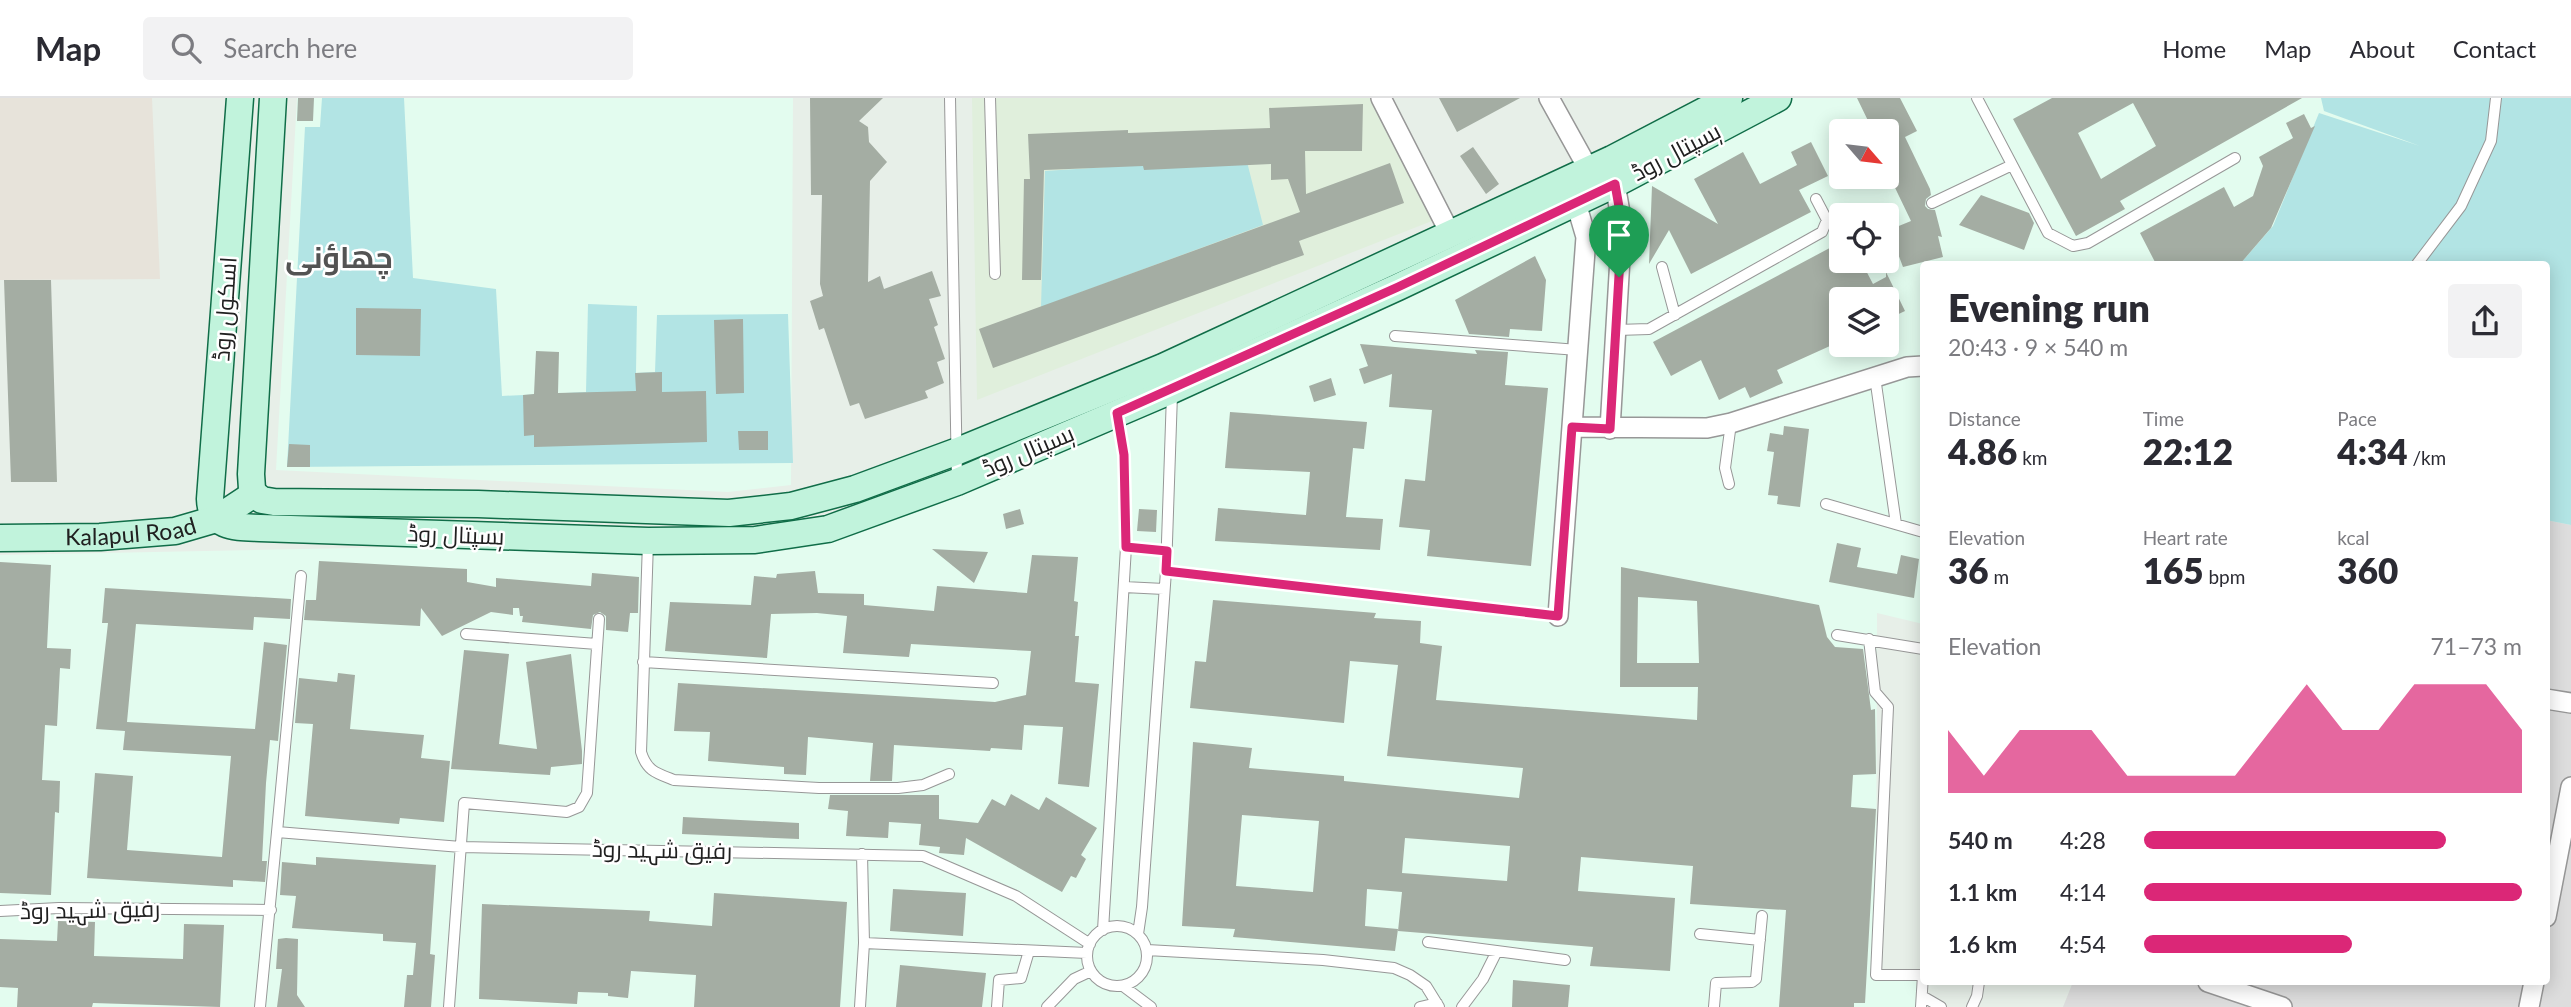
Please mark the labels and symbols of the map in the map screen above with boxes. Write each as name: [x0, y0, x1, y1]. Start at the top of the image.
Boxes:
street label: ہسپتال روڈ: [1626, 116, 1726, 188]
north arrow: [1829, 119, 1899, 189]
pin: [1589, 205, 1649, 277]
district label: چھاؤنی: [285, 238, 393, 279]
street label: اسکول روڈ: [206, 256, 243, 362]
street label: ہسپتال روڈ: [977, 418, 1079, 484]
street label: Kalapul Road: [65, 511, 199, 550]
street label: ہسپتال روڈ: [407, 518, 505, 552]
street label: رفیق شہید روڈ: [592, 834, 732, 866]
street label: رفیق شہید روڈ: [20, 894, 160, 926]

